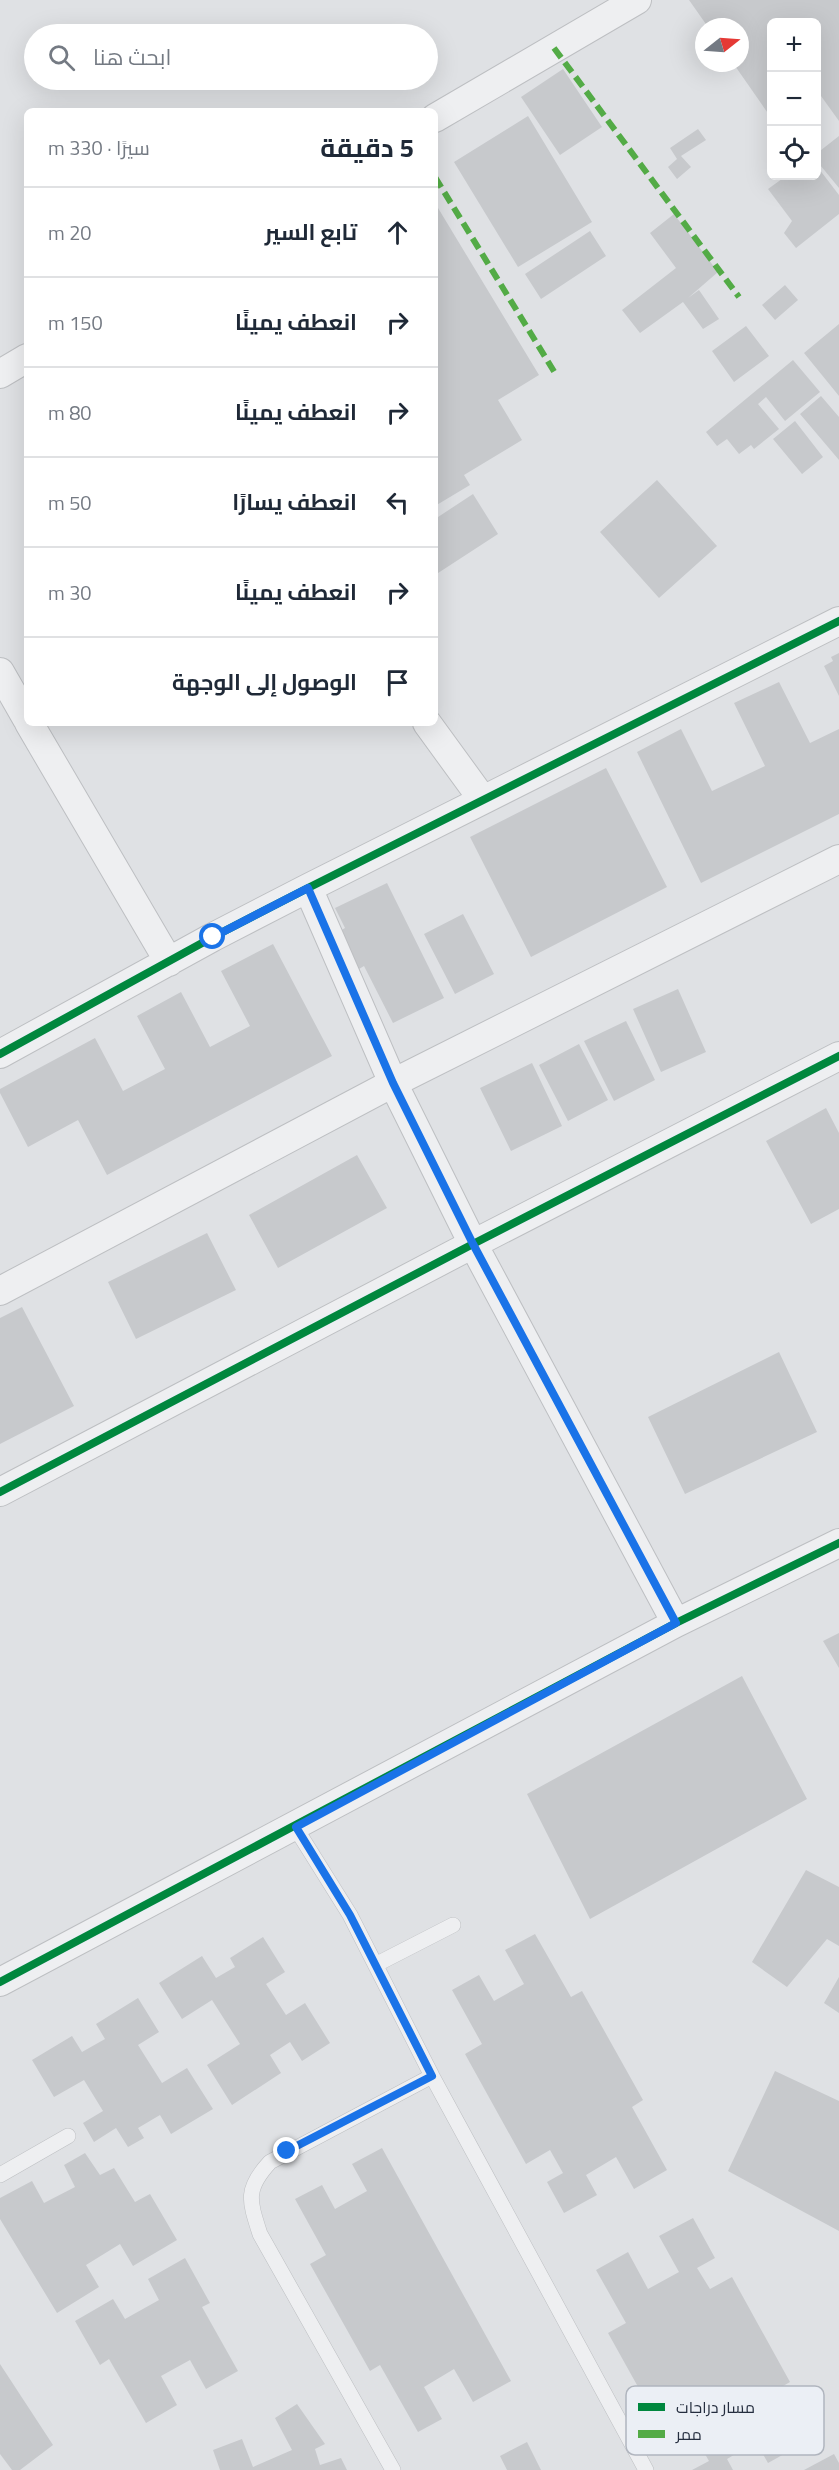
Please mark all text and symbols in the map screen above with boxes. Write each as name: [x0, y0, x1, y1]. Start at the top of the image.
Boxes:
north arrow: [695, 18, 749, 72]
map controls: [767, 18, 821, 180]
button: +: [767, 18, 821, 72]
search box: [24, 24, 438, 90]
text: ابحث هنا: [93, 40, 171, 74]
icon: search: [45, 41, 78, 74]
button: −: [767, 72, 821, 126]
button: locate: [767, 126, 821, 180]
text: 5 دقيقة: [320, 128, 414, 167]
text: سيرًا · 330 m: [48, 132, 150, 163]
text: تابع السير: [265, 215, 357, 249]
icon: ahead: [381, 216, 414, 249]
text: 20 m: [48, 217, 92, 248]
text: انعطف يمينًا: [235, 305, 357, 339]
icon: right: [381, 306, 414, 339]
text: 150 m: [48, 307, 103, 338]
text: انعطف يمينًا: [235, 395, 357, 429]
icon: right: [381, 396, 414, 429]
text: 80 m: [48, 397, 92, 428]
text: انعطف يسارًا: [232, 485, 357, 519]
icon: left: [381, 486, 414, 519]
text: 50 m: [48, 487, 92, 518]
text: انعطف يمينًا: [235, 575, 357, 609]
icon: right: [381, 576, 414, 609]
text: 30 m: [48, 577, 92, 608]
text: الوصول إلى الوجهة: [172, 665, 357, 699]
icon: arrive: [381, 666, 414, 699]
route start: [199, 923, 225, 949]
route end: [273, 2137, 299, 2163]
legend: [626, 2386, 824, 2455]
text: مسار دراجات: [676, 2395, 755, 2419]
text: ممر: [675, 2422, 702, 2446]

